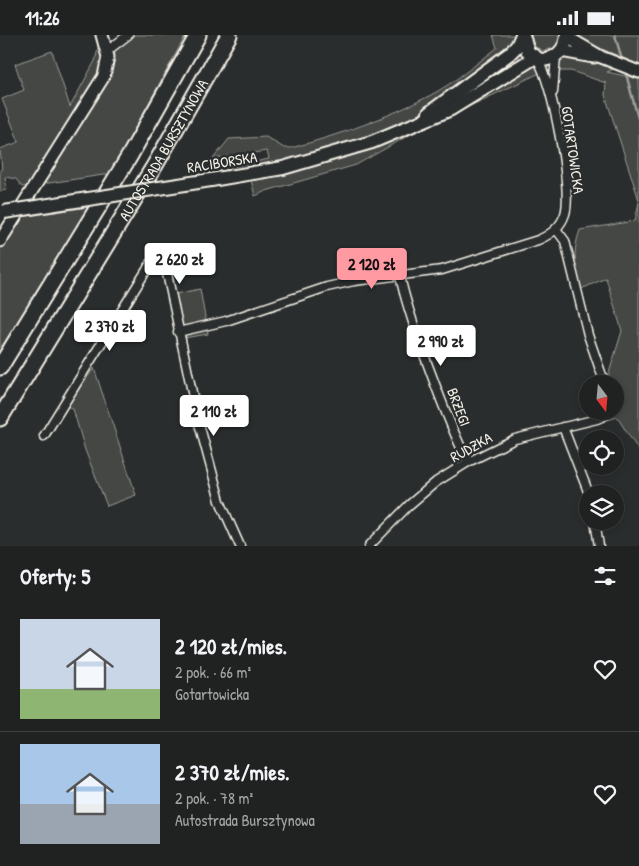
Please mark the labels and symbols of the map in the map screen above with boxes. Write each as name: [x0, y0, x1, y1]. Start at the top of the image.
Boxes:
street label: AUTOSTRADA BURSZTYNOWA: [113, 74, 213, 224]
street label: GOTARTOWICKA: [556, 105, 590, 196]
street label: RACIBORSKA: [185, 146, 259, 178]
pin: 2 620 zł: [128, 243, 232, 285]
pin: 2 120 zł: [320, 247, 424, 290]
pin: 2 370 zł: [58, 309, 162, 352]
pin: 2 990 zł: [389, 325, 493, 367]
north arrow: [579, 375, 624, 420]
street label: BRZEGI: [442, 385, 476, 429]
pin: 2 110 zł: [162, 395, 266, 437]
street label: RUDZKA: [446, 427, 496, 467]

